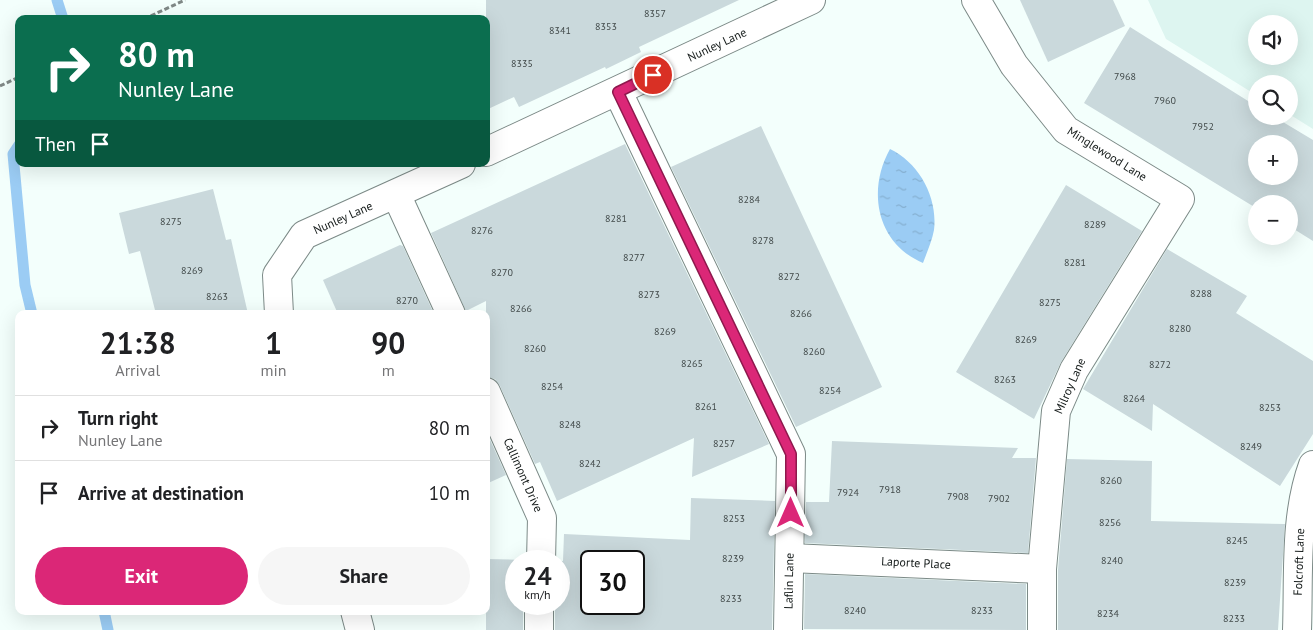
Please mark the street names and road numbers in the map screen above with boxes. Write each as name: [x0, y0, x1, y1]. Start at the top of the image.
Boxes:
street label: Nunley Lane: [685, 24, 749, 65]
street label: Minglewood Lane: [1065, 123, 1150, 184]
street label: Nunley Lane: [311, 198, 375, 237]
street label: Milroy Lane: [1051, 356, 1089, 416]
street label: Callimont Drive: [500, 435, 547, 514]
street label: Folcroft Lane: [1290, 528, 1307, 596]
street label: Laflin Lane: [781, 553, 796, 609]
street label: Laporte Place: [881, 553, 951, 572]

